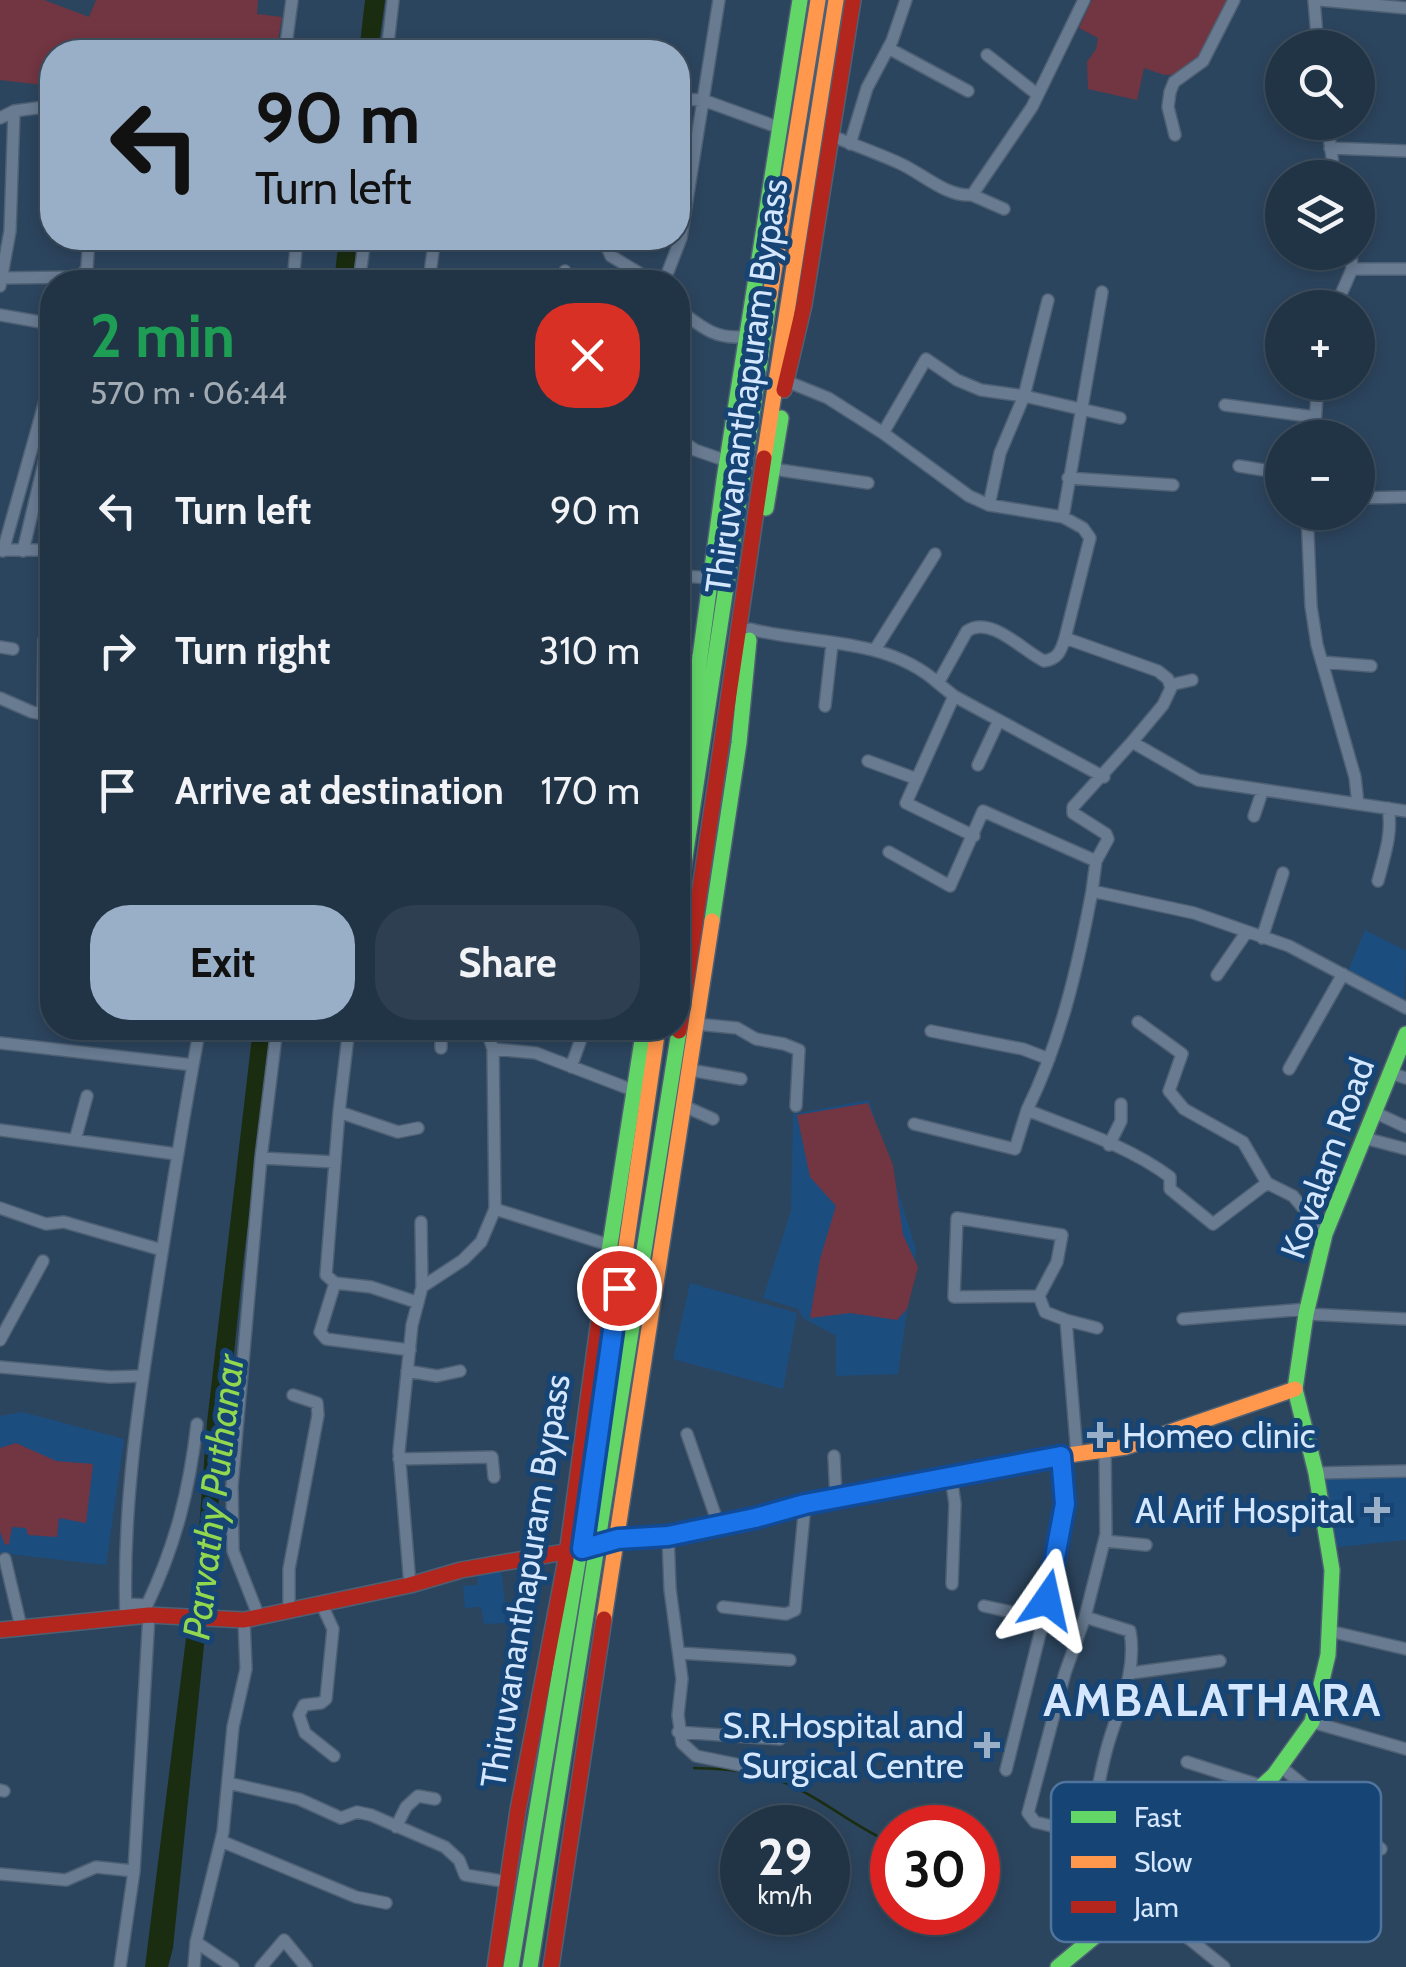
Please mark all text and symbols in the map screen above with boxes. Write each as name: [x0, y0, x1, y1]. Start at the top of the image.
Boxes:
map controls: [1265, 30, 1375, 530]
button: search: [1265, 30, 1375, 140]
text: 90 m: [255, 75, 420, 161]
icon: left: [90, 80, 220, 210]
button: layers: [1265, 160, 1375, 270]
text: Turn left: [255, 161, 412, 215]
street label: Thiruvananthapuram Bypass: [696, 176, 796, 596]
button: +: [1265, 290, 1375, 400]
text: 2 min: [90, 299, 235, 372]
button: close: [535, 303, 640, 408]
text: 570 m · 06:44: [90, 373, 287, 412]
button: −: [1265, 420, 1375, 530]
icon: left: [90, 483, 145, 538]
text: Turn left: [175, 487, 311, 534]
text: 90 m: [550, 487, 640, 534]
icon: right: [90, 623, 145, 678]
text: Turn right: [175, 627, 331, 674]
text: 310 m: [539, 627, 640, 674]
icon: arrive: [90, 763, 145, 818]
text: Arrive at destination: [175, 767, 504, 814]
text: 170 m: [540, 767, 640, 814]
button: Exit: [90, 905, 355, 1020]
button: Share: [375, 905, 640, 1020]
street label: Kovalam Road: [1271, 1052, 1383, 1264]
pin: [577, 1246, 662, 1331]
icon: arrive: [592, 1261, 647, 1316]
water label: Parvathy Puthanar: [172, 1351, 254, 1642]
street label: Thiruvananthapuram Bypass: [471, 1371, 579, 1791]
place label: Homeo clinic: [1122, 1414, 1316, 1457]
marker: Homeo clinic: [1087, 1422, 1113, 1448]
place label: Al Arif Hospital: [1135, 1489, 1355, 1532]
marker: Al Arif Hospital: [1364, 1497, 1390, 1523]
position arrow: [995, 1548, 1099, 1652]
district label: AMBALATHARA: [1043, 1673, 1383, 1727]
place label: S.R.Hospital and Surgical Centre: [723, 1704, 964, 1787]
marker: S.R.Hospital and Surgical Centre: [974, 1732, 1000, 1758]
legend: [1051, 1782, 1381, 1942]
text: Fast: [1134, 1800, 1182, 1834]
speed limit sign: 30: [870, 1805, 1000, 1935]
text: 29: [758, 1827, 812, 1888]
text: Slow: [1134, 1845, 1192, 1879]
text: km/h: [758, 1880, 812, 1910]
text: Jam: [1133, 1890, 1179, 1924]

